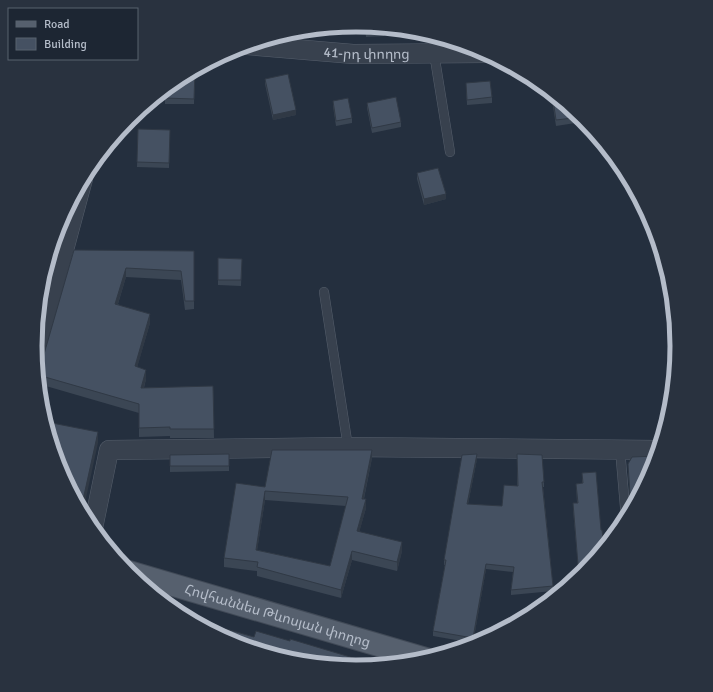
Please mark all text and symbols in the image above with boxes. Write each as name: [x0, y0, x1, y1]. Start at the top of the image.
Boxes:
legend: [8, 8, 138, 60]
text: Road: [44, 17, 70, 32]
text: Building: [44, 37, 87, 52]
street label: 41-րդ փողոց: [323, 44, 410, 63]
street label: Հովհաննես Թևոսյան փողոց: [183, 581, 372, 651]

